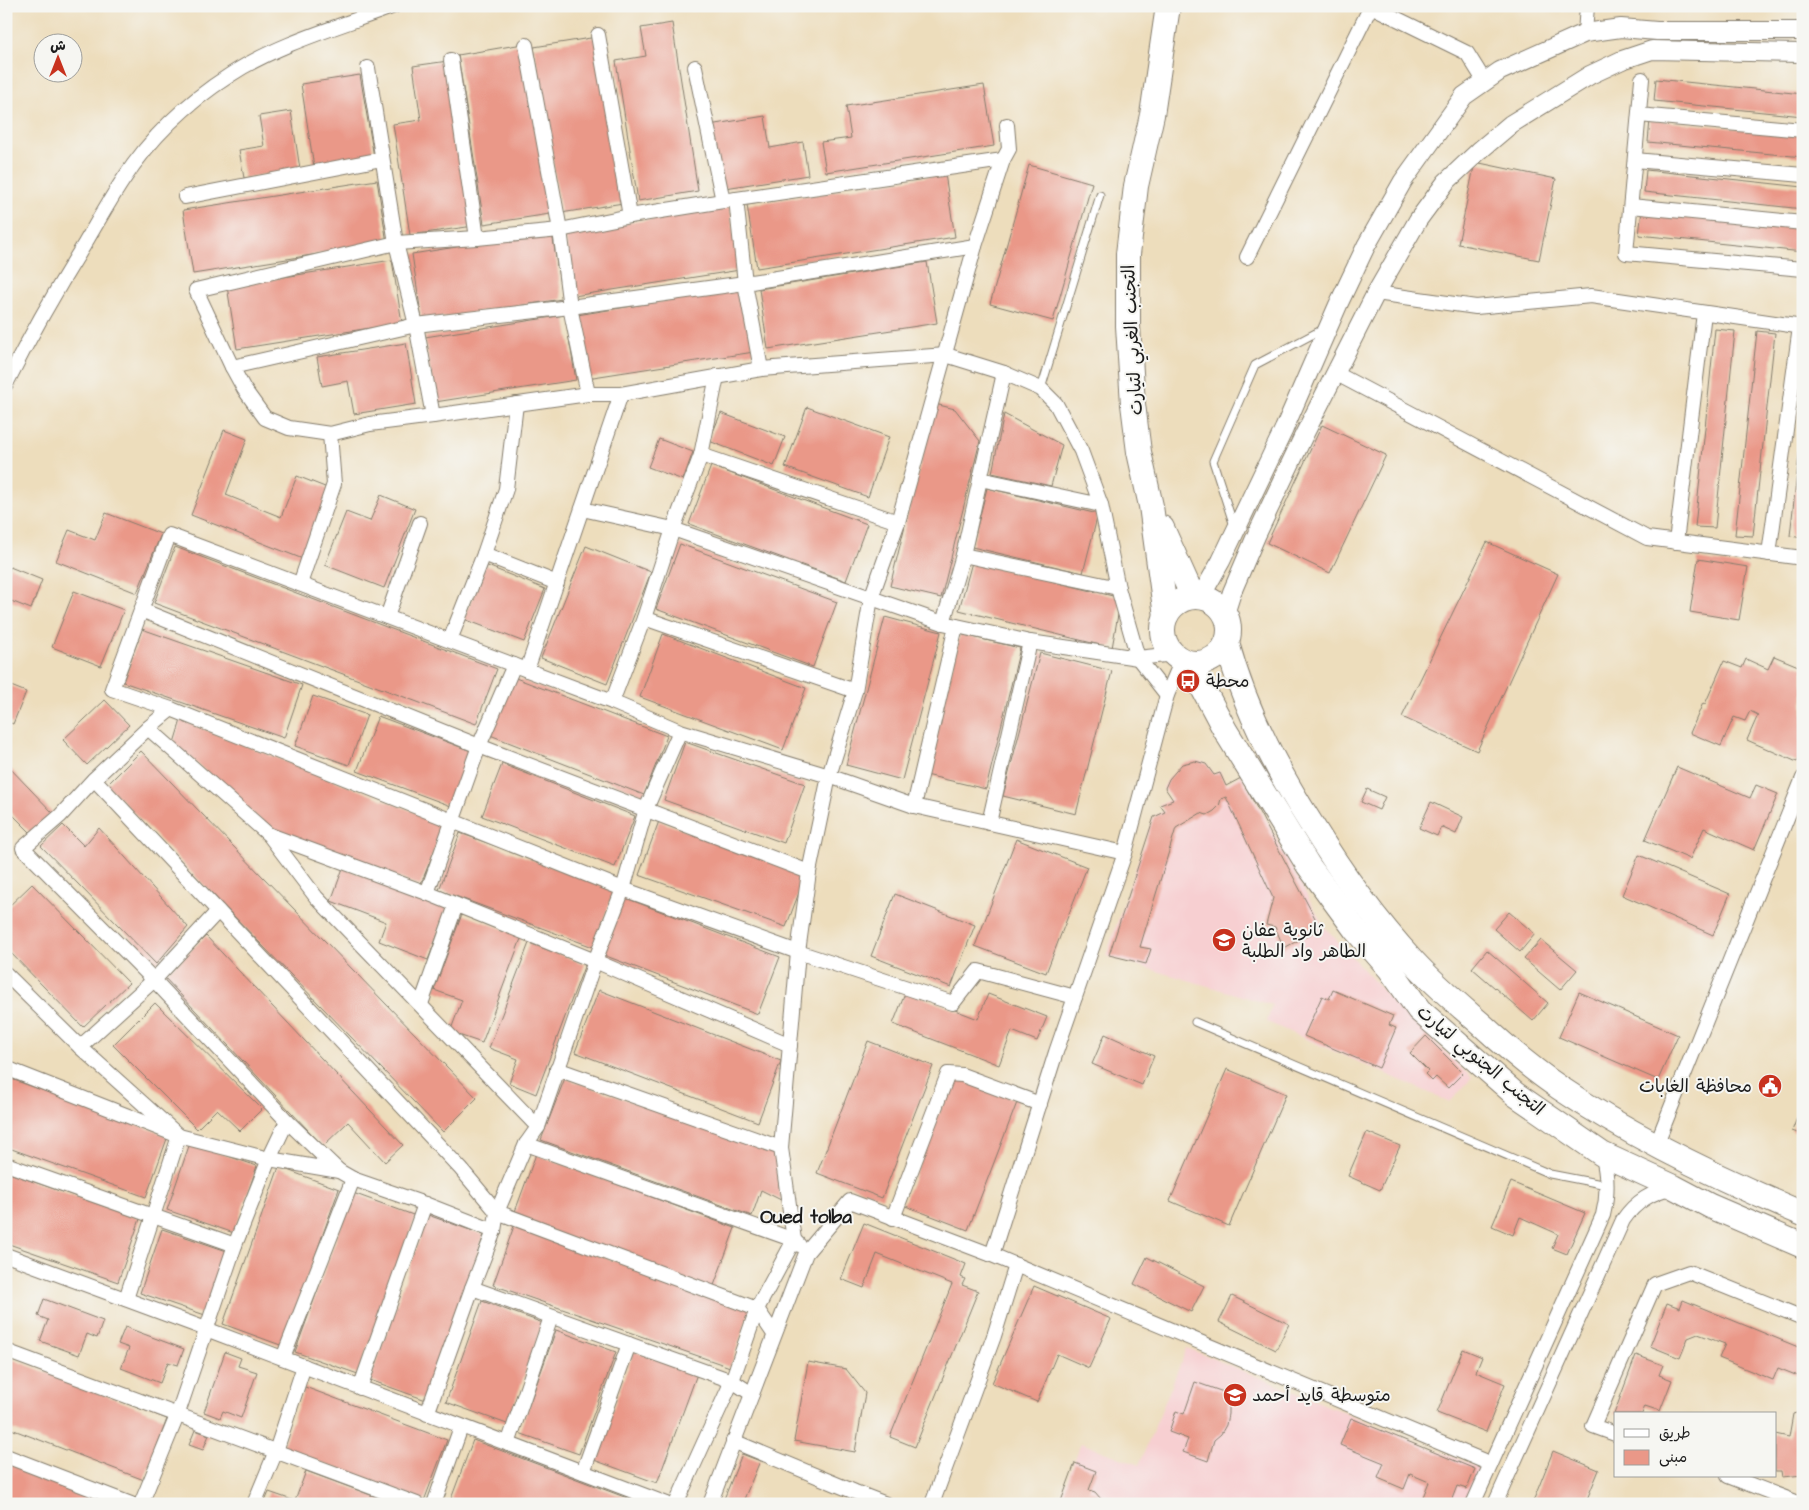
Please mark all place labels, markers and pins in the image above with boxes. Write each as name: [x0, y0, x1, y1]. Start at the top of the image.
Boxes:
bus stop icon: محطة: [1175, 668, 1201, 694]
place label: محطة: [1206, 669, 1250, 694]
place label: ثانوية عفان الطاهر واد الطلبة: [1242, 918, 1366, 964]
school or university icon: ثانوية عفان الطاهر واد الطلبة: [1211, 927, 1237, 953]
public building icon: محافظة الغابات: [1757, 1073, 1783, 1099]
place label: محافظة الغابات: [1639, 1074, 1752, 1099]
school or university icon: متوسطة قايد أحمد: [1222, 1382, 1248, 1408]
place label: متوسطة قايد أحمد: [1252, 1383, 1391, 1408]

